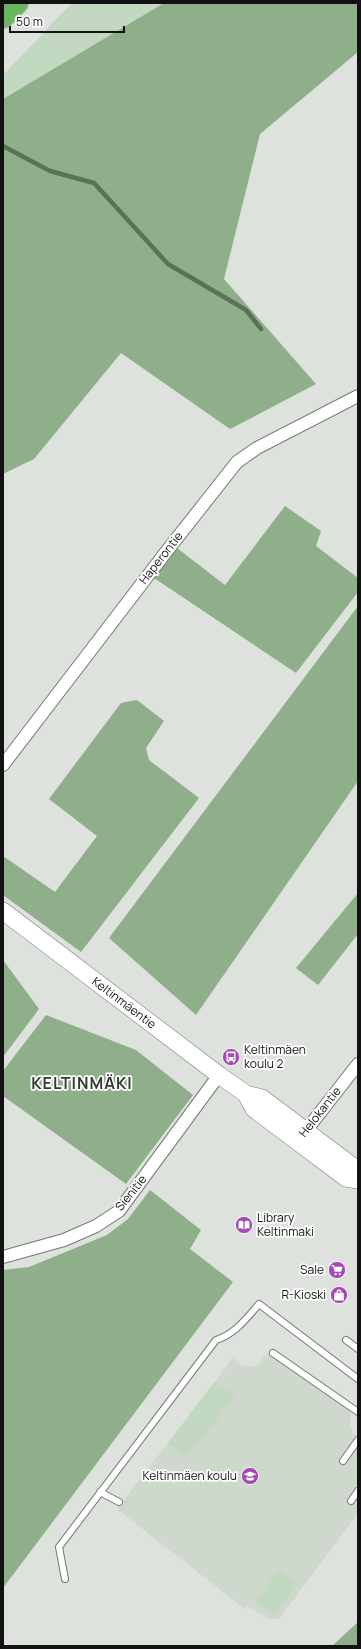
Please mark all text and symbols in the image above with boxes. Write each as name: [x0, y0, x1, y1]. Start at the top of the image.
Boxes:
scale bar: [10, 8, 124, 34]
text: 50 m: [16, 13, 43, 30]
street label: Haperontie: [135, 528, 186, 587]
street label: Keltinmäentie: [89, 973, 160, 1032]
place label: Keltinmäen koulu 2: [244, 1041, 306, 1072]
bus stop icon: Keltinmäen koulu 2: [221, 1047, 241, 1067]
district label: KELTINMÄKI: [31, 1072, 133, 1094]
street label: Helokantie: [295, 1083, 345, 1140]
street label: Sienitie: [111, 1171, 150, 1214]
place label: Library Keltinmaki: [257, 1209, 314, 1240]
library icon: Library Keltinmaki: [234, 1215, 254, 1235]
supermarket icon: Sale: [327, 1260, 347, 1280]
place label: Sale: [300, 1261, 324, 1278]
shop icon: R-Kioski: [329, 1285, 349, 1305]
place label: R-Kioski: [281, 1286, 326, 1303]
school or university icon: Keltinmäen koulu: [240, 1466, 260, 1486]
place label: Keltinmäen koulu: [143, 1467, 237, 1484]

